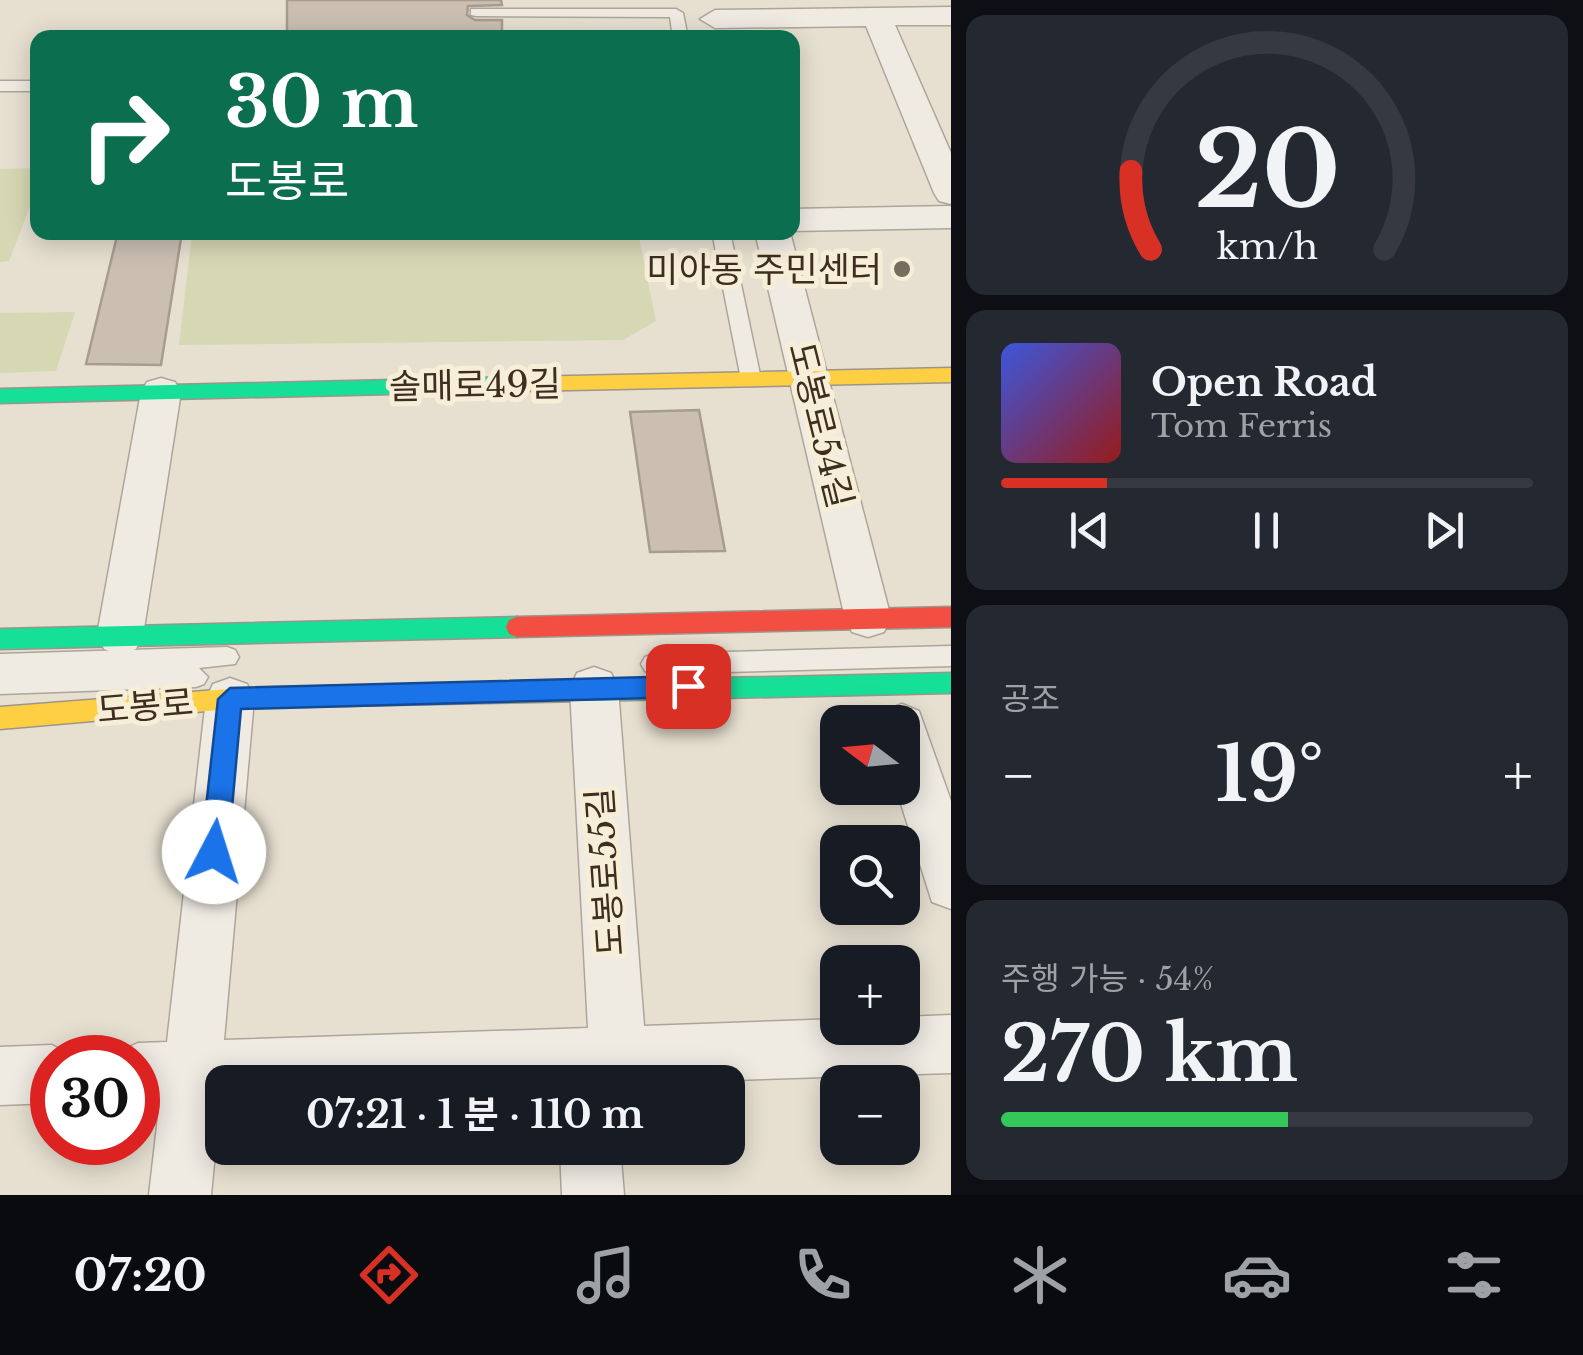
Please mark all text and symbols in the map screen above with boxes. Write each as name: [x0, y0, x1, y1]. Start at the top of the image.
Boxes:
text: 30 m: [225, 59, 418, 146]
icon: right: [60, 70, 190, 200]
text: 20: [1194, 106, 1340, 235]
text: 도봉로: [225, 153, 349, 209]
text: km/h: [1216, 224, 1318, 269]
place label: 미아동 주민센터: [647, 248, 882, 291]
marker: 미아동 주민센터: [891, 258, 913, 280]
street label: 도봉로54길: [780, 338, 862, 512]
text: Open Road: [1151, 359, 1377, 406]
street label: 솔매로49길: [389, 362, 561, 408]
text: Tom Ferris: [1151, 406, 1332, 446]
icon: previous: [1062, 503, 1117, 558]
icon: pause: [1239, 503, 1294, 558]
icon: next: [1417, 503, 1472, 558]
pin: [646, 644, 731, 729]
icon: arrive: [661, 659, 716, 714]
text: 공조: [1001, 679, 1060, 719]
street label: 도봉로: [95, 680, 195, 732]
north arrow: [820, 705, 920, 805]
map controls: [820, 705, 920, 1165]
text: 19°: [1215, 728, 1323, 821]
text: −: [1001, 742, 1036, 810]
text: +: [1503, 742, 1533, 810]
street label: 도봉로55길: [578, 786, 632, 958]
position arrow: [162, 800, 266, 904]
button: search: [820, 825, 920, 925]
button: +: [820, 945, 920, 1045]
text: 주행 가능 · 54%: [1001, 959, 1214, 999]
text: 270 km: [1001, 1008, 1298, 1101]
speed limit sign: 30: [30, 1035, 160, 1165]
button: −: [820, 1065, 920, 1165]
text: 07:21 · 1 분 · 110 m: [306, 1091, 644, 1138]
icon: directions: [354, 1240, 424, 1310]
icon: music: [571, 1240, 641, 1310]
icon: phone: [788, 1240, 858, 1310]
icon: climate: [1005, 1240, 1075, 1310]
icon: car: [1222, 1240, 1292, 1310]
icon: filters: [1439, 1240, 1509, 1310]
text: 07:20: [74, 1247, 207, 1303]

